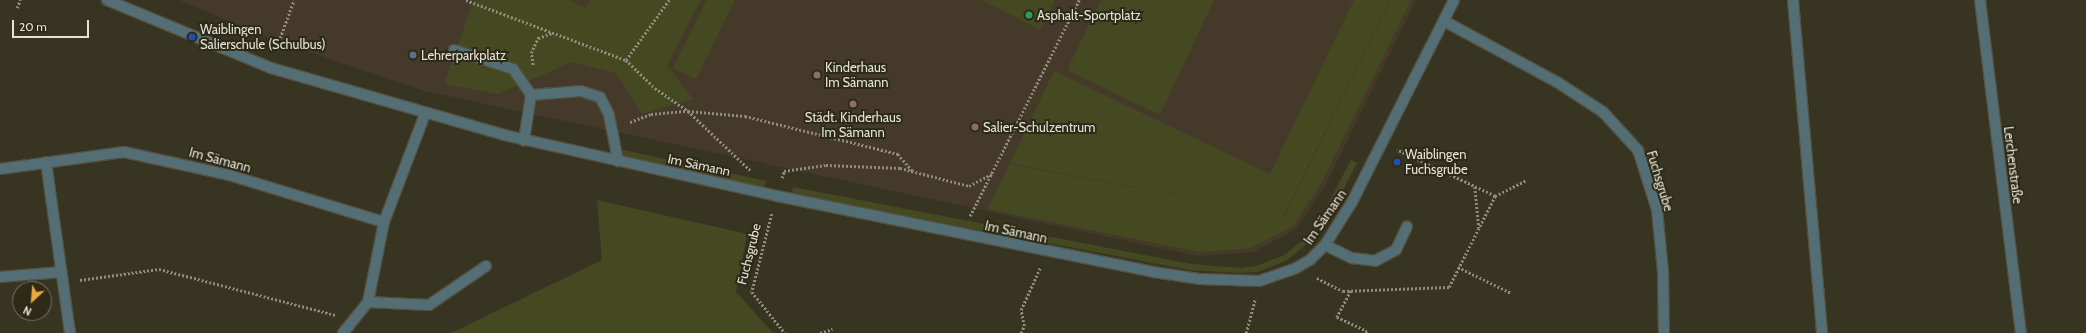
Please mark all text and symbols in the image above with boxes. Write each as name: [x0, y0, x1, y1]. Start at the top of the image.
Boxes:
place label: Asphalt-Sportplatz: [1037, 7, 1141, 23]
marker: Asphalt-Sportplatz: [1024, 10, 1034, 20]
scale bar: [14, 12, 91, 38]
text: 20 m: [19, 19, 47, 34]
place label: Waiblingen Salierschule (Schulbus): [200, 22, 326, 53]
marker: Waiblingen Salierschule (Schulbus): [187, 32, 197, 42]
place label: Lehrerparkplatz: [421, 47, 506, 63]
marker: Lehrerparkplatz: [408, 50, 418, 60]
place label: Kinderhaus Im Sämann: [825, 60, 889, 91]
marker: Kinderhaus Im Sämann: [812, 70, 822, 80]
marker: Städt. Kinderhaus Im Sämann: [848, 99, 858, 109]
place label: Städt. Kinderhaus Im Sämann: [805, 110, 901, 141]
place label: Salier-Schulzentrum: [983, 119, 1095, 135]
marker: Salier-Schulzentrum: [970, 122, 980, 132]
street label: Lerchenstraße: [2001, 125, 2025, 205]
street label: Im Sämann: [187, 144, 253, 176]
place label: Waiblingen Fuchsgrube: [1405, 147, 1468, 178]
street label: Fuchsgrube: [1643, 149, 1677, 213]
street label: Im Sämann: [666, 151, 732, 179]
marker: Waiblingen Fuchsgrube: [1392, 157, 1402, 167]
street label: Im Sämann: [1300, 187, 1350, 247]
street label: Im Sämann: [983, 218, 1049, 246]
street label: Fuchsgrube: [734, 222, 764, 286]
north arrow: [12, 281, 52, 321]
text: N: [21, 303, 34, 319]

